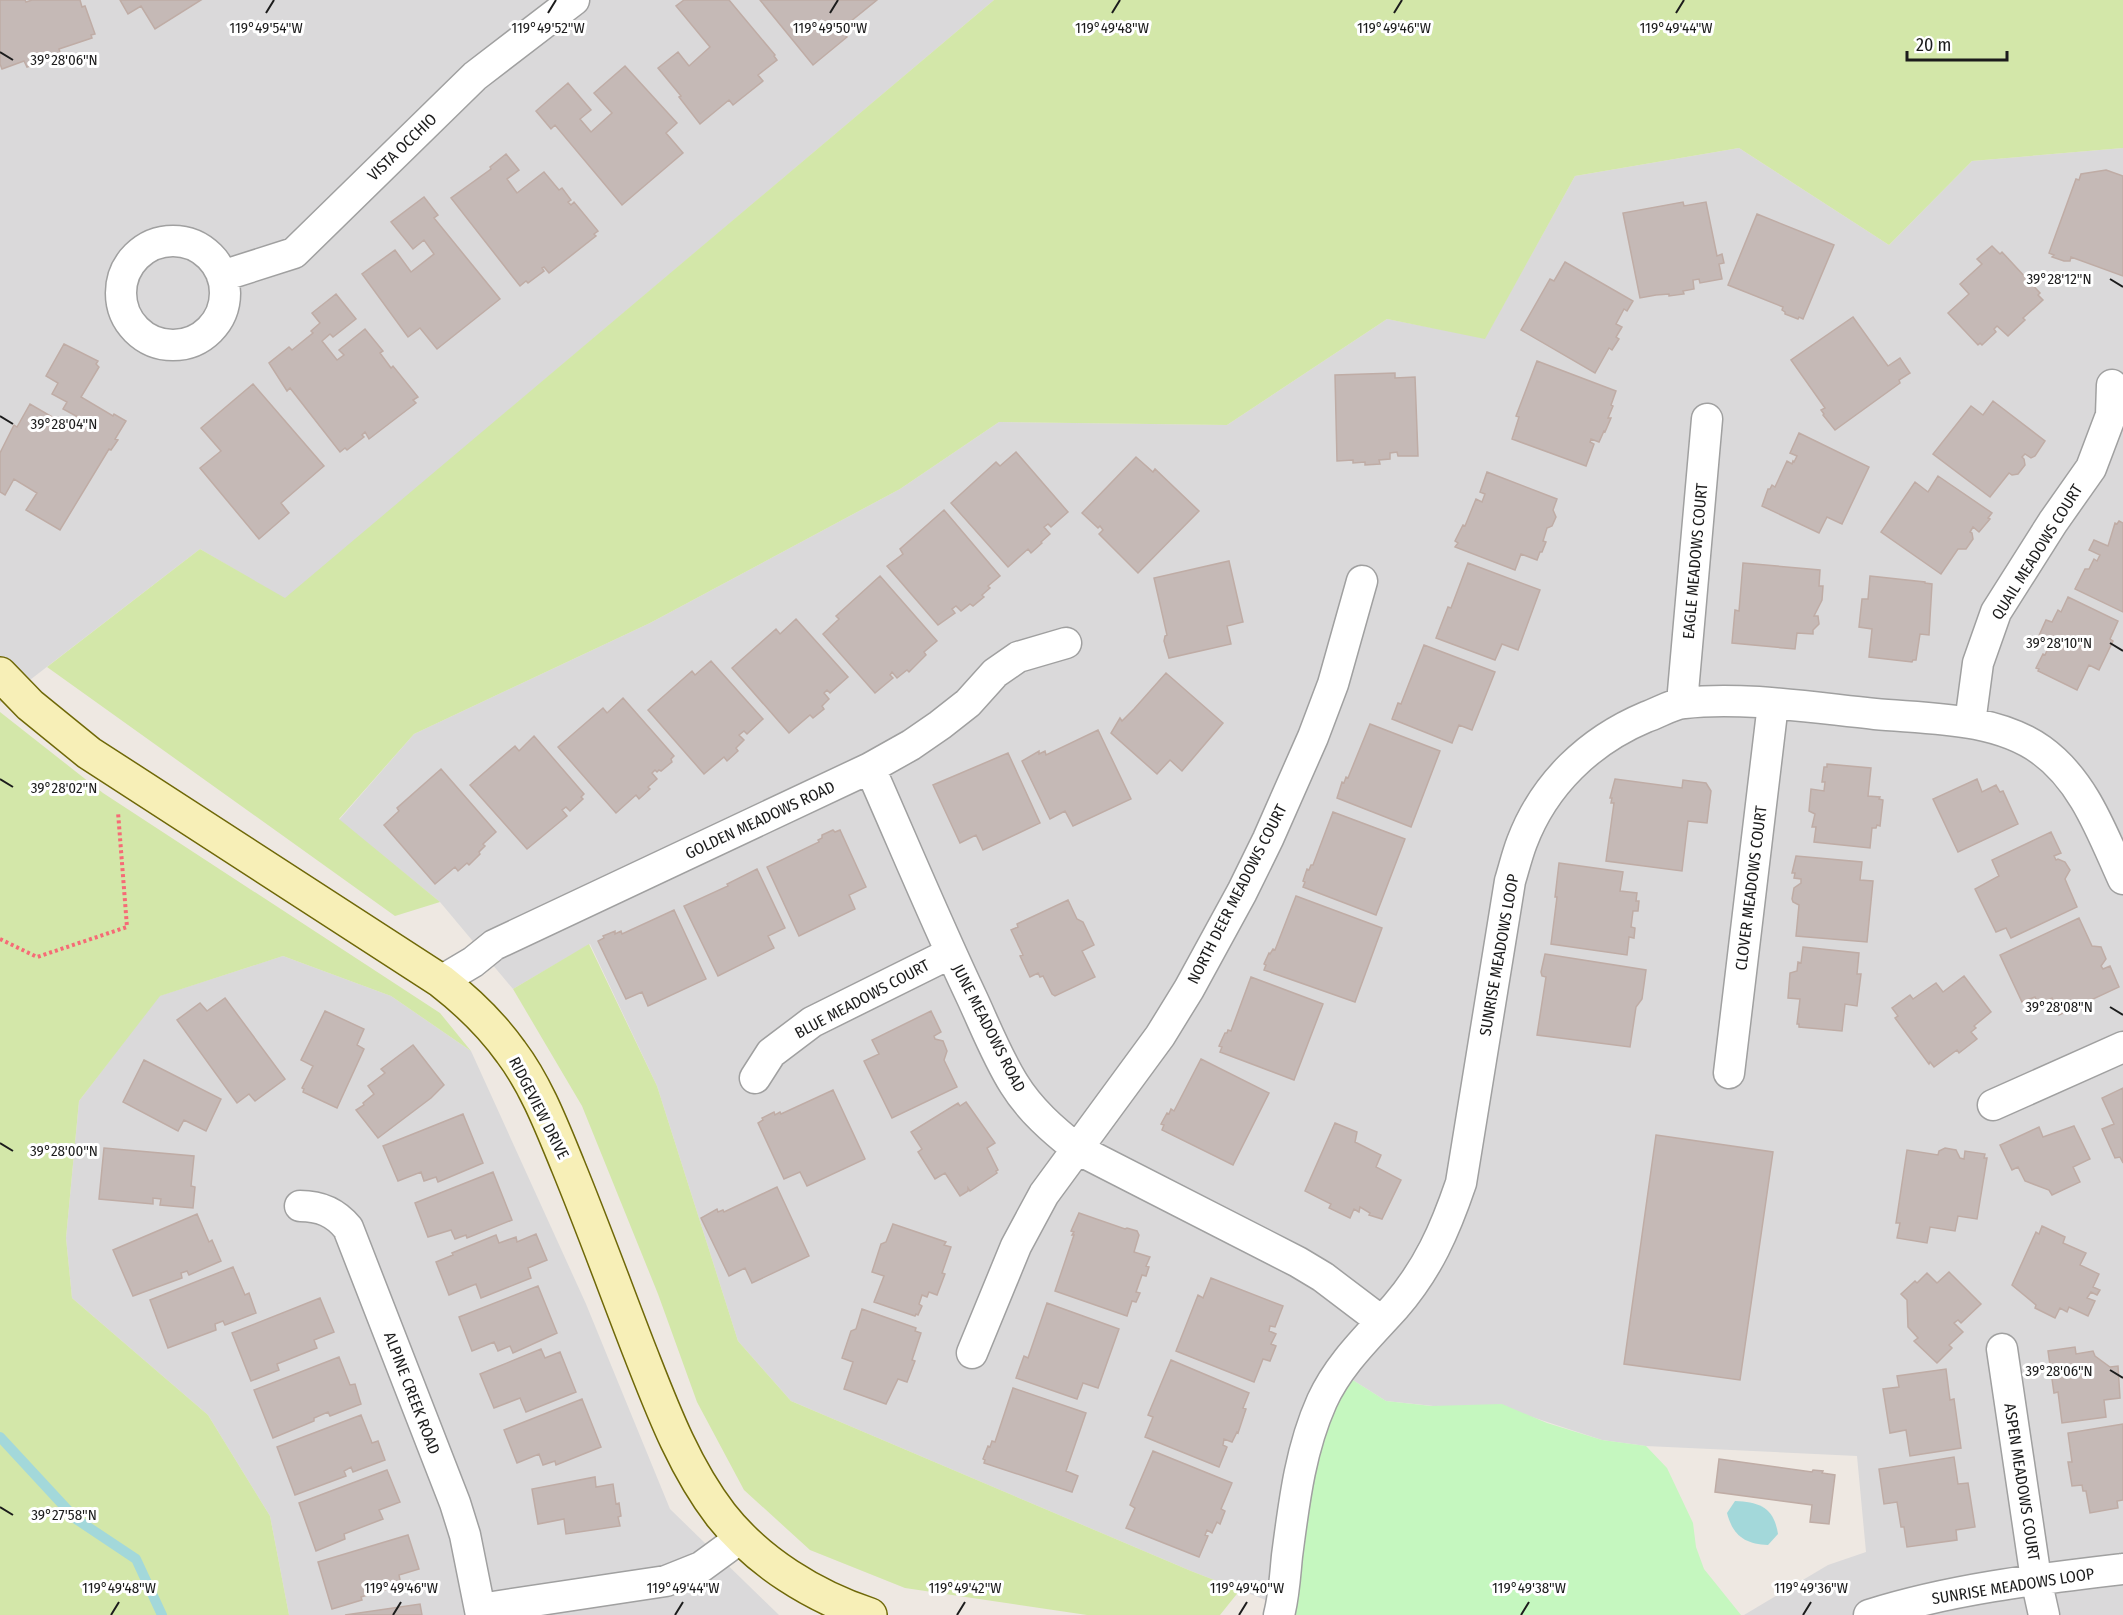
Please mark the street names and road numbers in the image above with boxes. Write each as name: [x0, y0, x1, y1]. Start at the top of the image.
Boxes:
street label: VISTA OCCHIO: [364, 109, 440, 185]
street label: QUAIL MEADOWS COURT: [1988, 480, 2087, 623]
street label: EAGLE MEADOWS COURT: [1679, 482, 1711, 640]
street label: GOLDEN MEADOWS ROAD: [682, 777, 838, 863]
street label: NORTH DEER MEADOWS COURT: [1183, 800, 1291, 987]
street label: CLOVER MEADOWS COURT: [1731, 804, 1771, 971]
street label: SUNRISE MEADOWS LOOP: [1475, 873, 1523, 1037]
street label: BLUE MEADOWS COURT: [792, 955, 933, 1042]
street label: JUNE MEADOWS ROAD: [949, 961, 1029, 1095]
street label: RIDGEVIEW DRIVE: [505, 1054, 573, 1162]
street label: ALPINE CREEK ROAD: [380, 1329, 444, 1457]
street label: ASPEN MEADOWS COURT: [2000, 1402, 2044, 1563]
street label: SUNRISE MEADOWS LOOP: [1930, 1564, 2096, 1608]

